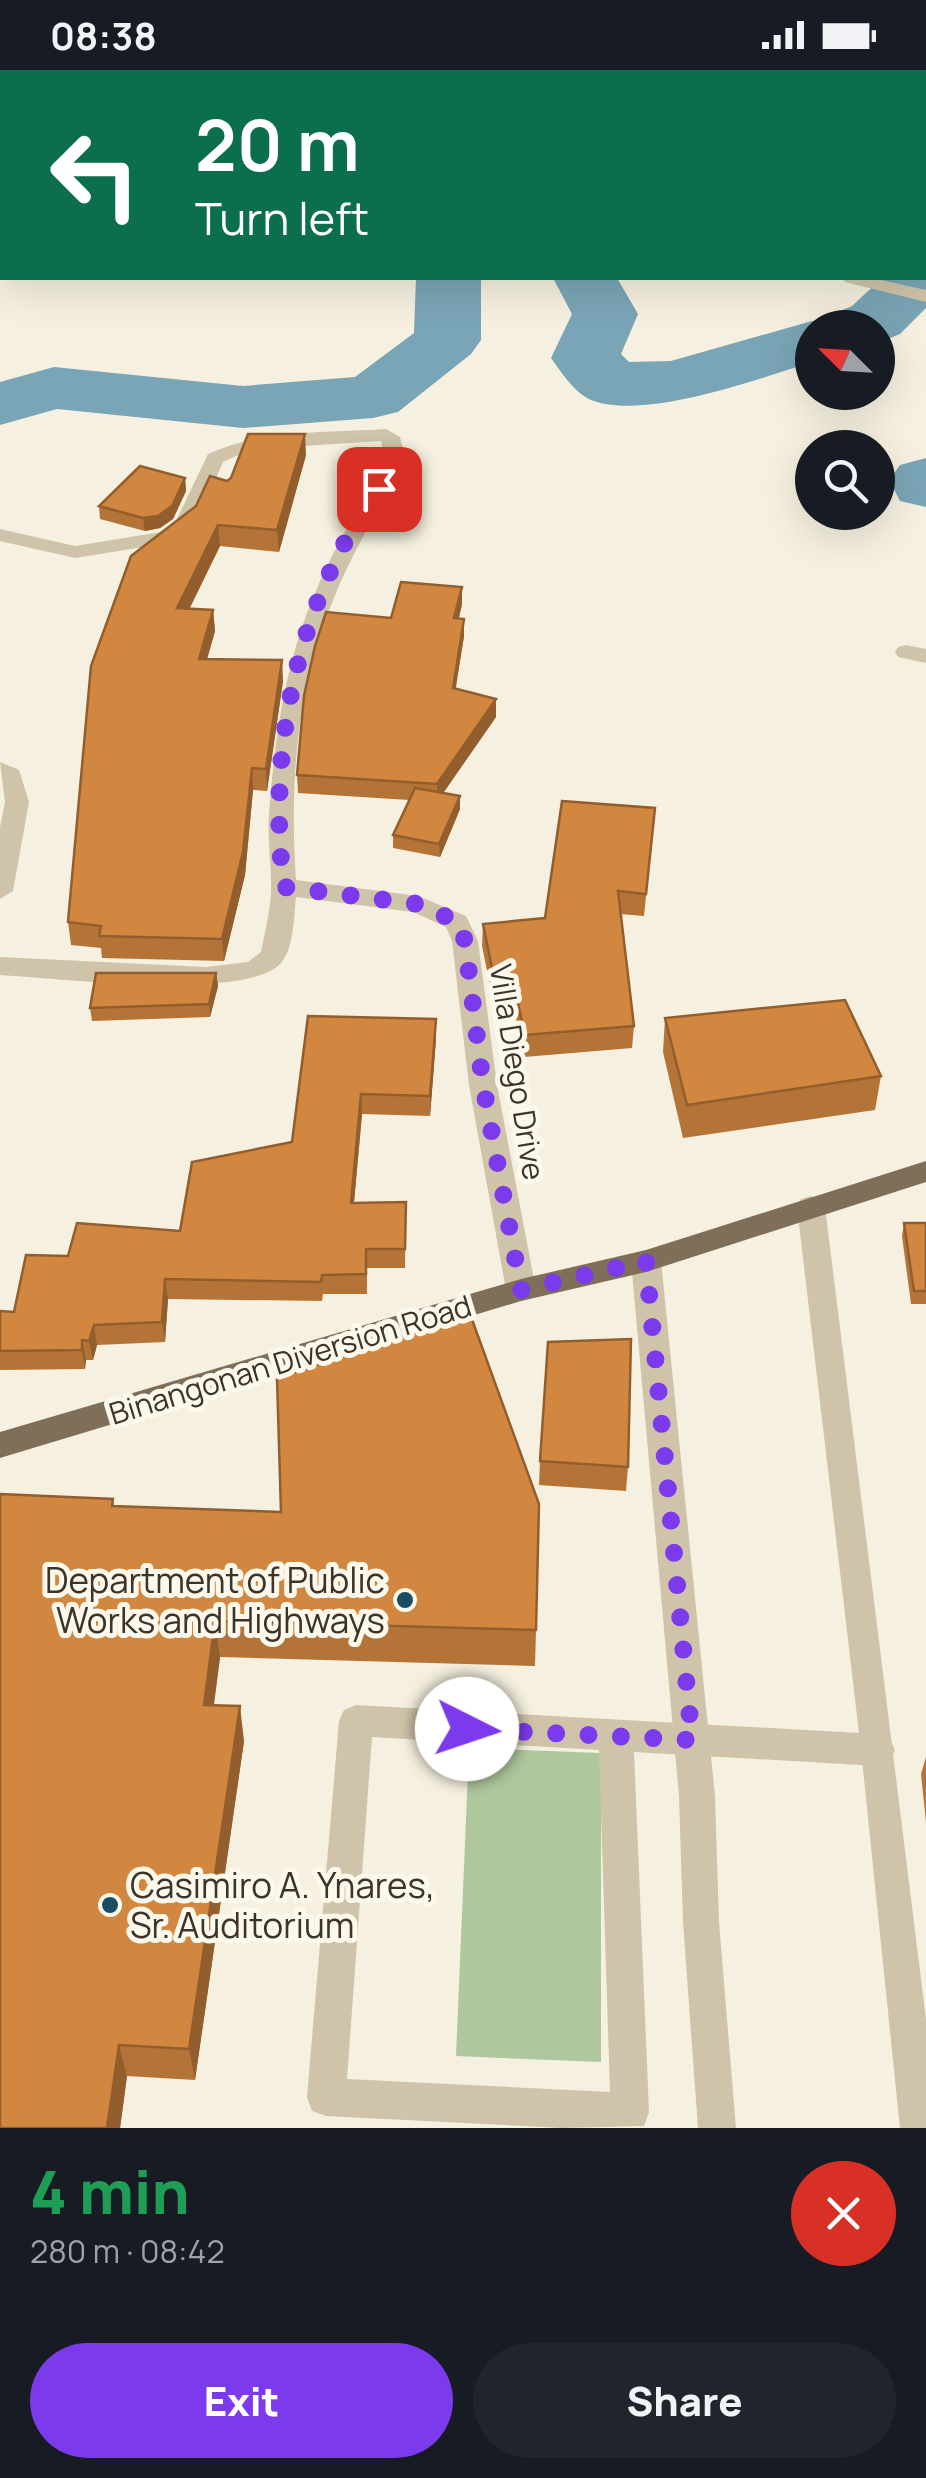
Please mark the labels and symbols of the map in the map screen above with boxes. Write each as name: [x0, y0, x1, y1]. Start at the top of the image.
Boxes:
north arrow: [795, 310, 895, 410]
pin: [337, 447, 422, 532]
street label: Villa Diego Drive: [481, 961, 555, 1183]
street label: Binangonan Diversion Road: [104, 1284, 476, 1434]
place label: Department of Public Works and Highways: [45, 1556, 385, 1644]
marker: Department of Public Works and Highways: [394, 1589, 416, 1611]
position arrow: [415, 1677, 519, 1781]
place label: Casimiro A. Ynares, Sr. Auditorium: [130, 1861, 435, 1949]
marker: Casimiro A. Ynares, Sr. Auditorium: [99, 1894, 121, 1916]

